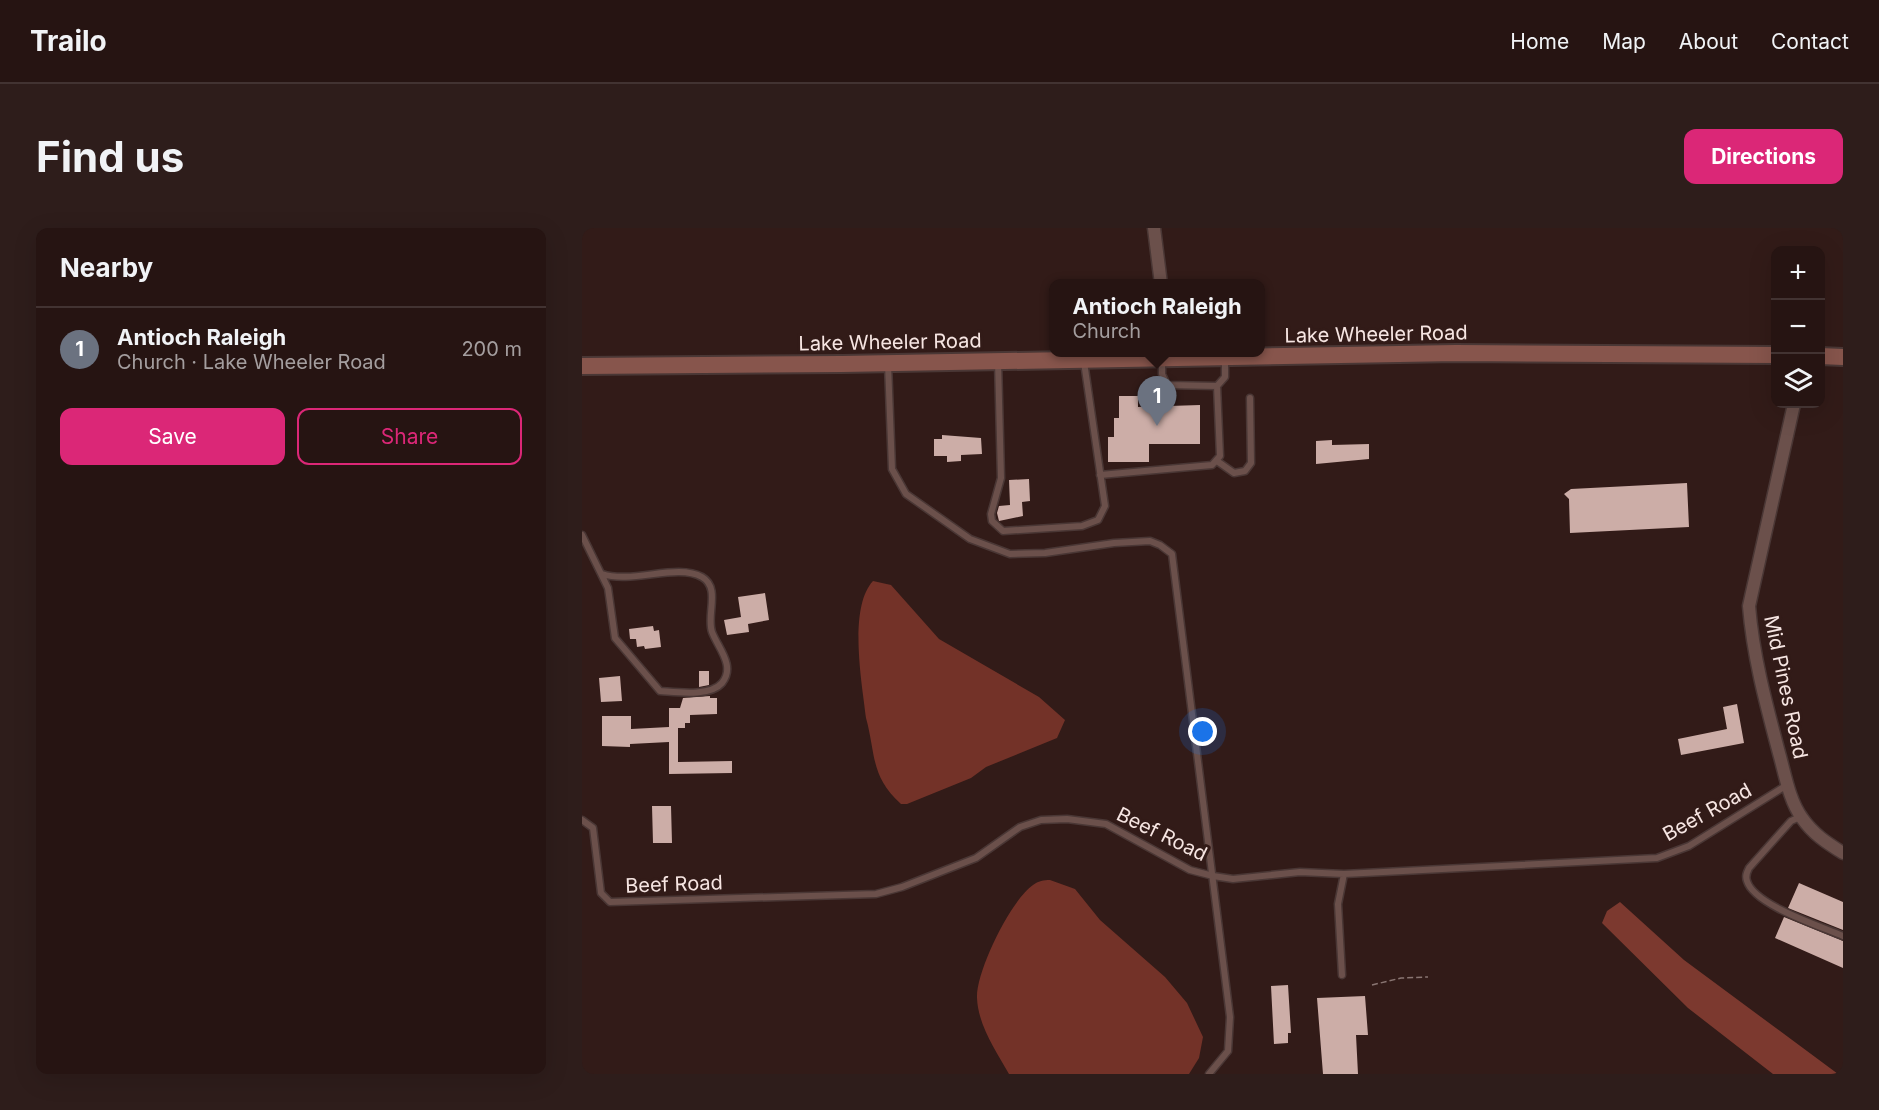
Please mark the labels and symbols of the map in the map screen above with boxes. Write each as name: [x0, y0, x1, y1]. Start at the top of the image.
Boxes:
street label: Lake Wheeler Road: [1284, 320, 1468, 348]
street label: Lake Wheeler Road: [798, 328, 982, 356]
pin: 1: [1138, 376, 1176, 426]
street label: Mid Pines Road: [1759, 613, 1813, 761]
your location: [1188, 717, 1217, 746]
street label: Beef Road: [1658, 778, 1756, 846]
street label: Beef Road: [1113, 802, 1211, 866]
street label: Beef Road: [625, 870, 723, 898]

